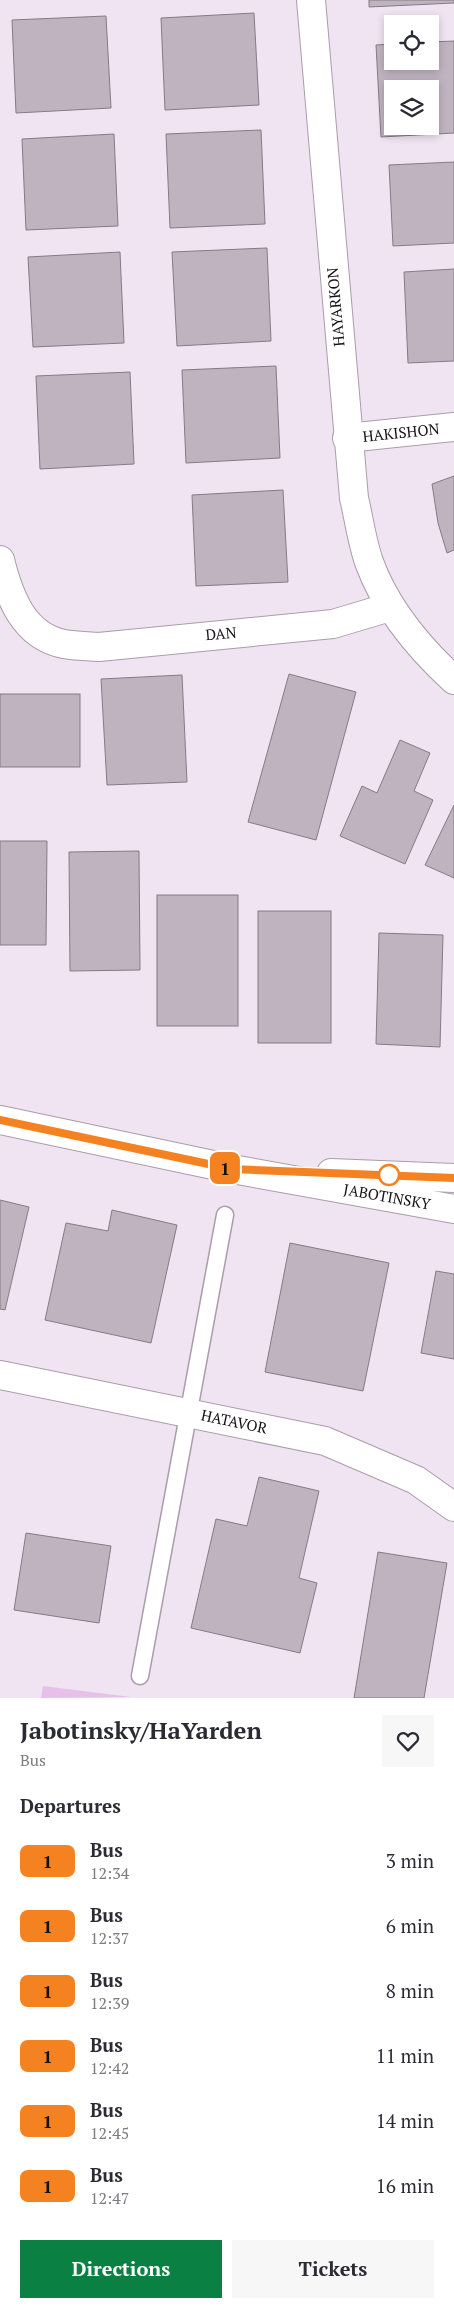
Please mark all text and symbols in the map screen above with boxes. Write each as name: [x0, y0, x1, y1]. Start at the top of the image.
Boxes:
map controls: [384, 15, 439, 135]
button: locate: [384, 15, 439, 70]
button: layers: [384, 80, 439, 135]
street label: HAYARKON: [322, 267, 348, 347]
street label: HAKISHON: [361, 418, 440, 446]
street label: DAN: [205, 622, 237, 644]
line badge: 1: [209, 1152, 241, 1184]
text: 1: [220, 1156, 230, 1180]
unlabelled marker: [378, 1164, 400, 1186]
street label: JABOTINSKY: [342, 1179, 433, 1214]
street label: HATAVOR: [199, 1404, 270, 1438]
text: Jabotinsky/HaYarden: [20, 1714, 262, 1746]
button: heart: [382, 1715, 434, 1767]
text: Bus: [20, 1749, 46, 1771]
text: Departures: [20, 1793, 121, 1818]
text: Bus: [90, 1837, 123, 1862]
text: 3 min: [386, 1848, 434, 1873]
text: 1: [42, 1849, 53, 1873]
text: 12:34: [90, 1862, 129, 1884]
text: Bus: [90, 1902, 123, 1927]
text: 6 min: [386, 1913, 434, 1938]
text: 1: [42, 1914, 53, 1938]
text: 12:37: [90, 1927, 129, 1949]
text: Bus: [90, 1967, 123, 1992]
text: 8 min: [386, 1978, 434, 2003]
text: 1: [42, 1979, 53, 2003]
text: 12:39: [90, 1992, 129, 2014]
text: Bus: [90, 2032, 123, 2057]
text: 11 min: [376, 2043, 434, 2068]
text: 1: [42, 2044, 53, 2068]
text: 12:42: [90, 2057, 129, 2079]
text: Bus: [90, 2097, 123, 2122]
text: 14 min: [376, 2108, 434, 2133]
text: 1: [42, 2109, 53, 2133]
text: 12:45: [90, 2122, 129, 2144]
text: Bus: [90, 2162, 123, 2187]
text: 16 min: [376, 2173, 434, 2198]
text: 1: [42, 2174, 53, 2198]
text: 12:47: [90, 2187, 129, 2209]
button: Directions: [20, 2240, 222, 2298]
button: Tickets: [232, 2240, 434, 2298]

